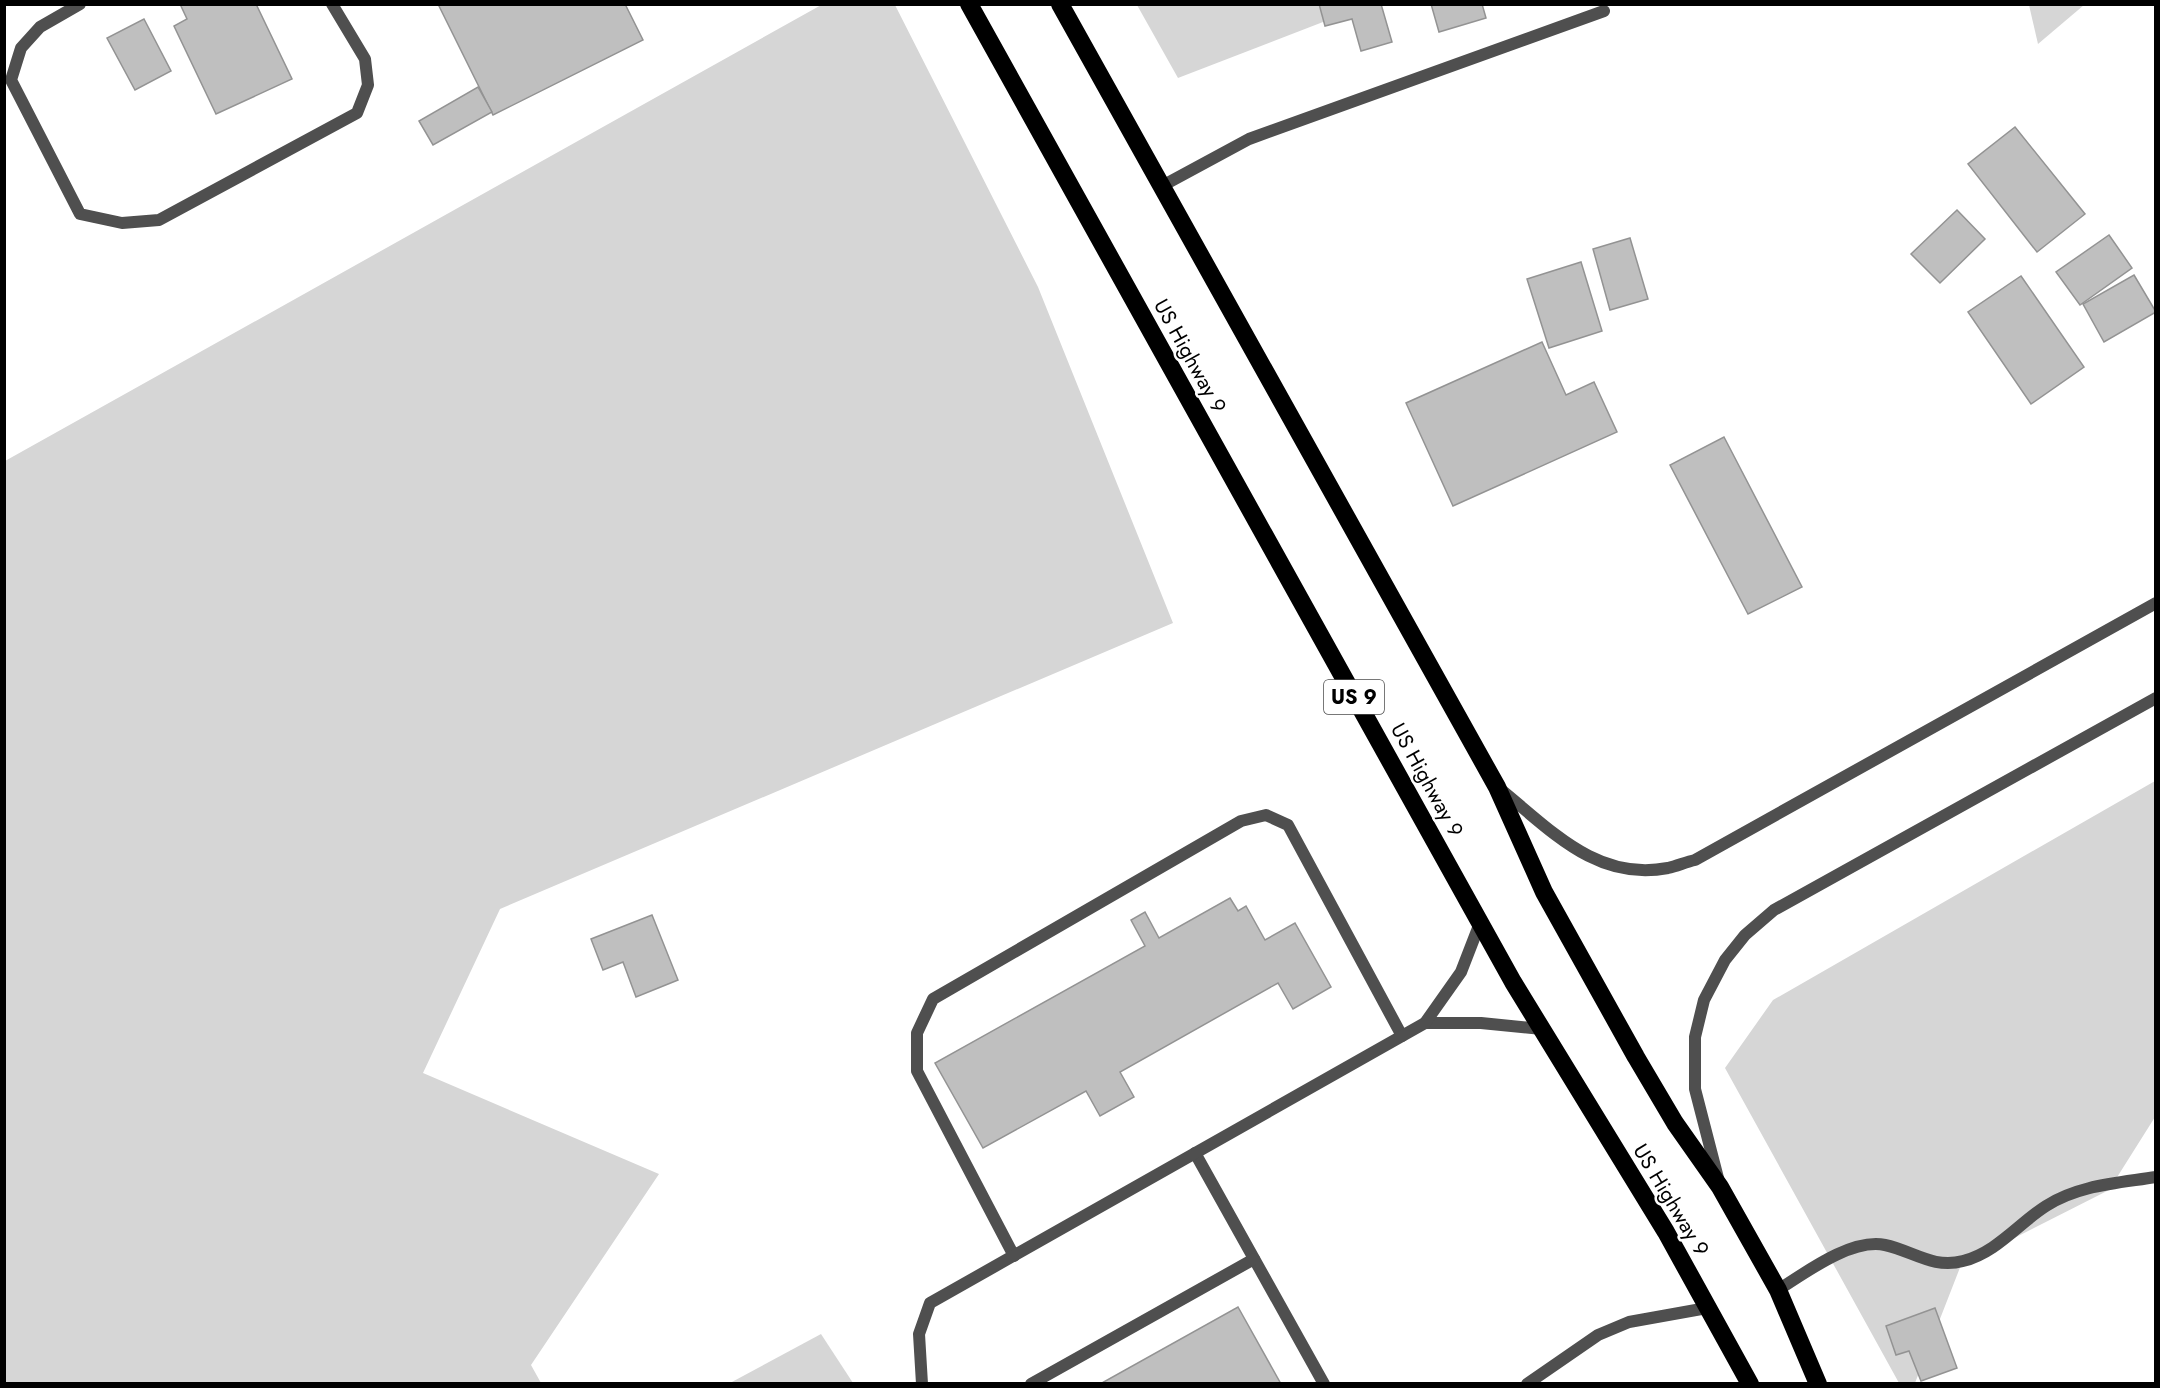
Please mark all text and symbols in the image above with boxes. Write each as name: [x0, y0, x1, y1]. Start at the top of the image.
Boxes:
street label: US Highway 9: [1146, 294, 1234, 418]
road number: US 9: [1324, 680, 1384, 714]
street label: US Highway 9: [1383, 718, 1471, 842]
street label: US Highway 9: [1626, 1138, 1716, 1262]

